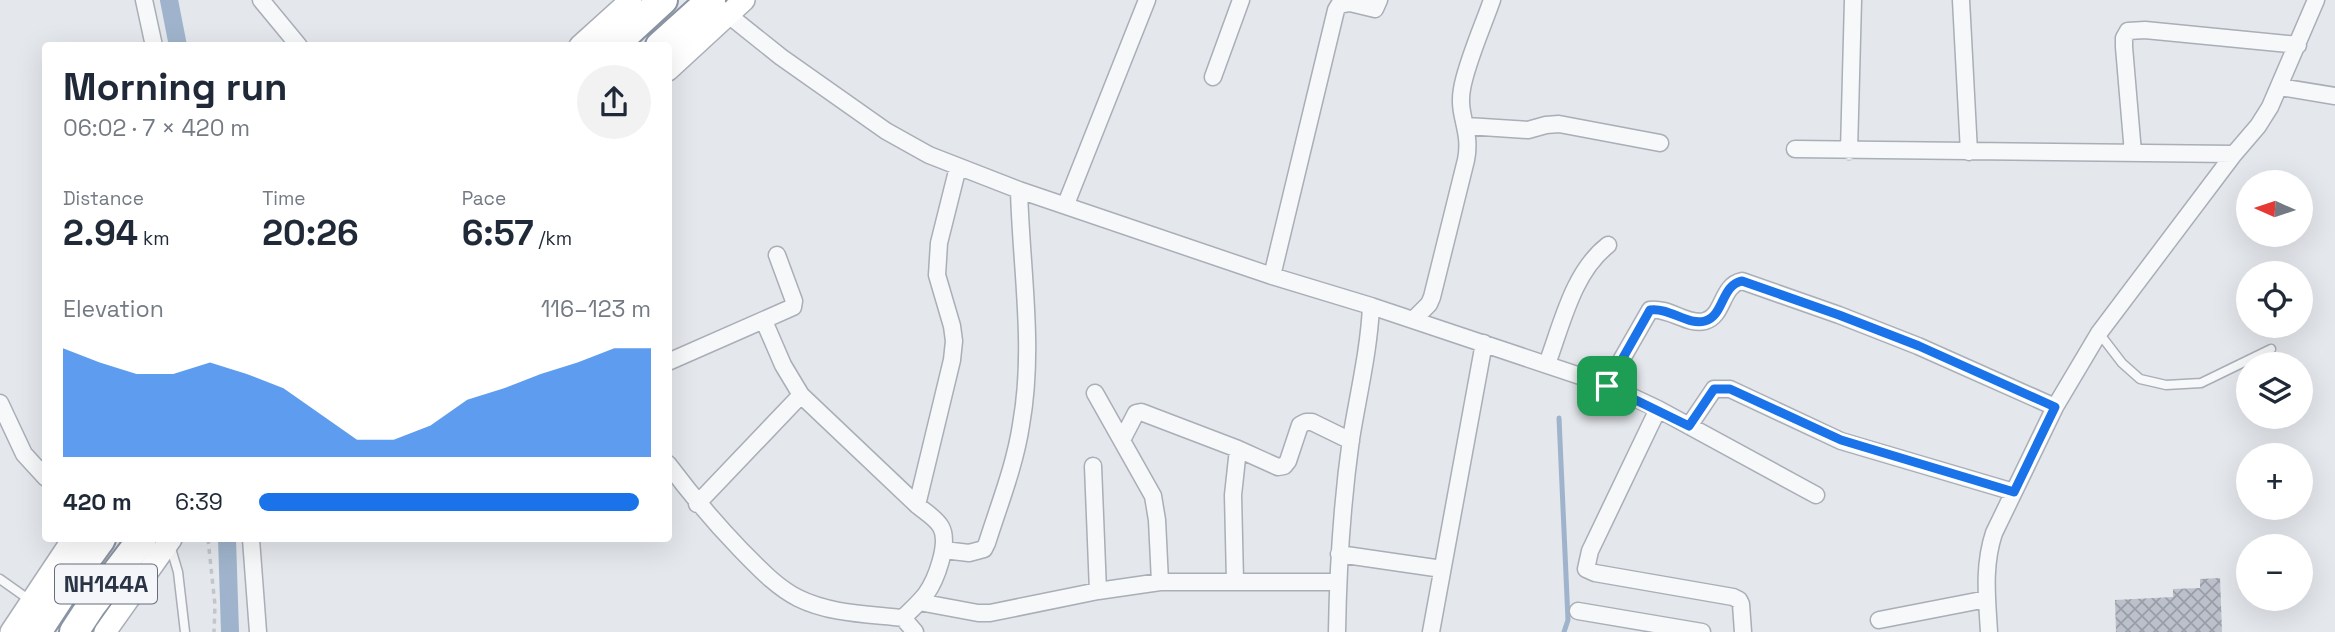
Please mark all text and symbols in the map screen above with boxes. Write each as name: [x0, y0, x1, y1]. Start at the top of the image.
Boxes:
text: Morning run: [63, 63, 288, 111]
button: share: [577, 65, 651, 139]
text: 06:02 · 7 × 420 m: [63, 113, 250, 143]
north arrow: [2236, 170, 2314, 247]
map controls: [2236, 170, 2313, 611]
text: Distance: [63, 186, 144, 211]
text: Time: [262, 186, 306, 211]
text: Pace: [462, 186, 506, 211]
text: 2.94: [63, 211, 138, 255]
text: 20:26: [262, 211, 359, 255]
text: 6:57: [462, 211, 534, 255]
text: km: [138, 226, 170, 251]
text: /km: [534, 226, 572, 251]
button: locate: [2236, 261, 2313, 338]
text: Elevation: [63, 294, 164, 324]
text: 116–123 m: [541, 294, 651, 324]
button: layers: [2236, 352, 2313, 429]
pin: [1577, 356, 1637, 416]
icon: arrive: [1588, 367, 1626, 405]
button: +: [2236, 443, 2313, 520]
text: 420 m: [63, 487, 132, 517]
text: 6:39: [175, 487, 223, 517]
button: −: [2236, 534, 2313, 611]
road number: NH144A: [55, 564, 157, 604]

